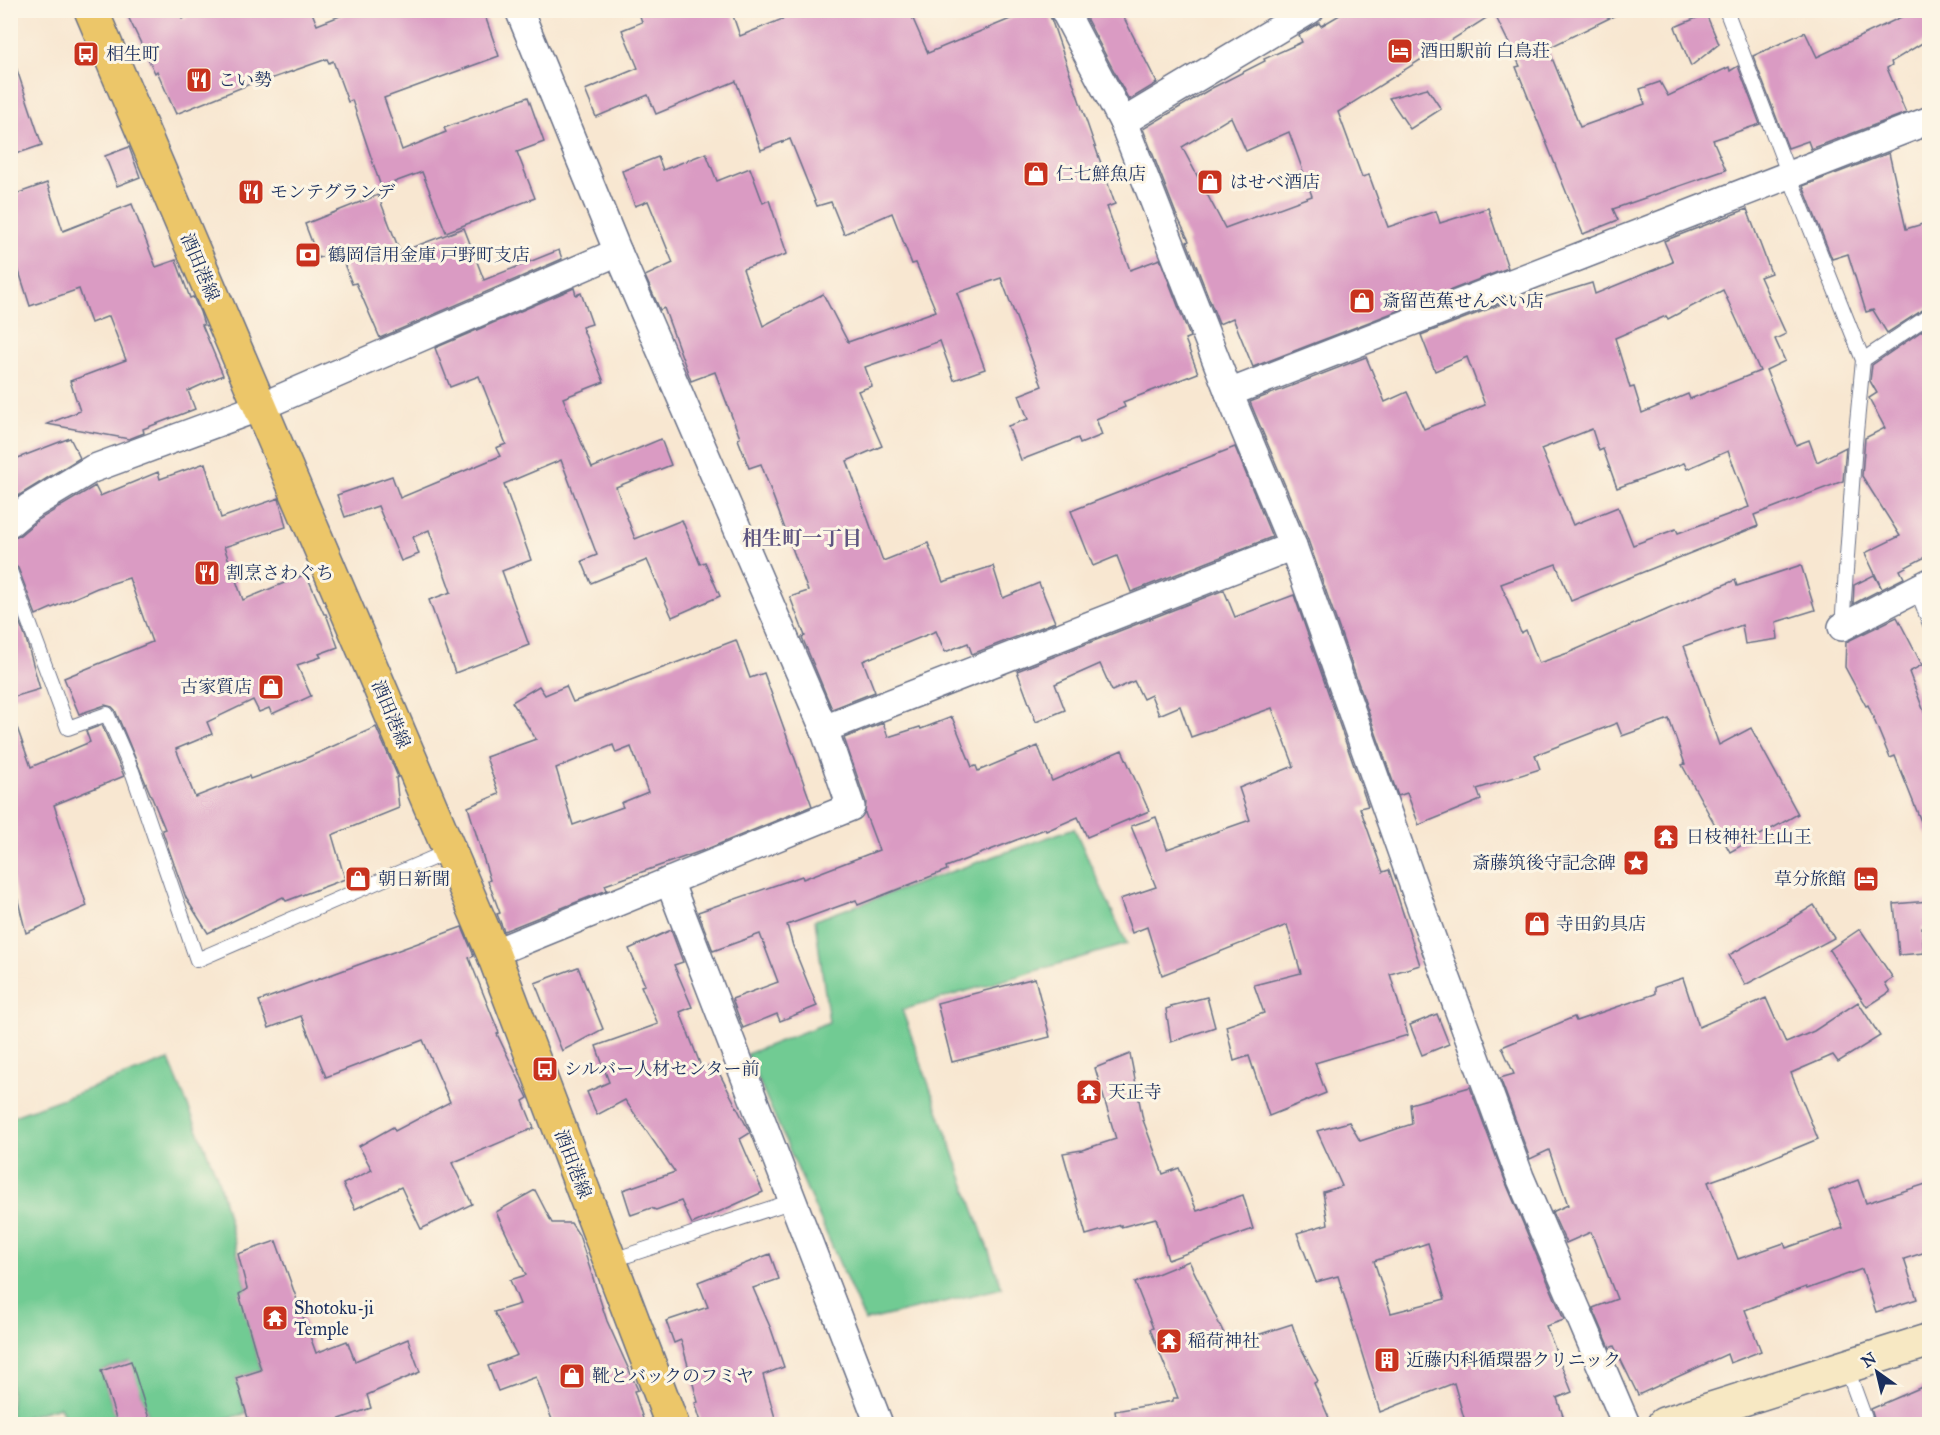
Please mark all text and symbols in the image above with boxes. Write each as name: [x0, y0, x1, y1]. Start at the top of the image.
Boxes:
hotel icon: 酒田駅前 白鳥荘: [1385, 36, 1415, 66]
bus stop icon: 相生町: [71, 39, 101, 69]
place label: 酒田駅前 白鳥荘: [1420, 40, 1550, 62]
place label: 相生町: [106, 43, 160, 65]
restaurant icon: こい勢: [184, 65, 214, 95]
place label: こい勢: [218, 69, 272, 91]
shop icon: 仁七鮮魚店: [1021, 159, 1051, 189]
place label: 仁七鮮魚店: [1056, 163, 1146, 185]
shop icon: はせべ酒店: [1195, 167, 1225, 197]
place label: はせべ酒店: [1230, 171, 1320, 193]
restaurant icon: モンテグランデ: [236, 177, 266, 207]
place label: モンテグランデ: [270, 181, 395, 203]
street label: 酒田港線: [176, 230, 224, 304]
bank icon: 鶴岡信用金庫 戸野町支店: [293, 240, 323, 270]
place label: 鶴岡信用金庫 戸野町支店: [328, 244, 530, 266]
shop icon: 斎留芭蕉せんべい店: [1347, 286, 1377, 316]
place label: 斎留芭蕉せんべい店: [1382, 290, 1544, 312]
district label: 相生町一丁目: [742, 526, 862, 550]
restaurant icon: 割烹さわぐち: [192, 558, 222, 588]
place label: 割烹さわぐち: [226, 562, 334, 584]
shop icon: 古家質店: [256, 672, 286, 702]
place label: 古家質店: [180, 676, 252, 698]
street label: 酒田港線: [367, 677, 415, 751]
temple icon: 日枝神社上山王: [1651, 822, 1681, 852]
place label: 日枝神社上山王: [1686, 826, 1812, 848]
place icon: 斎藤筑後守記念碑: [1621, 848, 1651, 878]
place label: 斎藤筑後守記念碑: [1472, 852, 1616, 874]
shop icon: 朝日新聞: [343, 864, 373, 894]
hotel icon: 草分旅館: [1851, 864, 1881, 894]
place label: 朝日新聞: [378, 868, 450, 890]
place label: 草分旅館: [1774, 868, 1846, 890]
shop icon: 寺田釣具店: [1522, 909, 1552, 939]
place label: 寺田釣具店: [1556, 913, 1646, 935]
bus stop icon: シルバー人材センター前: [530, 1054, 560, 1084]
place label: シルバー人材センター前: [564, 1058, 760, 1080]
temple icon: 天正寺: [1074, 1077, 1104, 1107]
place label: 天正寺: [1108, 1081, 1162, 1103]
street label: 酒田港線: [550, 1126, 596, 1202]
place label: Shotoku-ji Temple: [294, 1297, 374, 1340]
temple icon: Shotoku-ji Temple: [260, 1303, 290, 1333]
temple icon: 稲荷神社: [1154, 1326, 1184, 1356]
place label: 稲荷神社: [1188, 1330, 1260, 1352]
north arrow: [1847, 1342, 1907, 1402]
building icon: 近藤内科循環器クリニック: [1372, 1345, 1402, 1375]
text: N: [1858, 1348, 1880, 1372]
place label: 近藤内科循環器クリニック: [1406, 1349, 1621, 1371]
shop icon: 靴とバックのフミヤ: [557, 1361, 587, 1391]
place label: 靴とバックのフミヤ: [592, 1365, 754, 1387]

